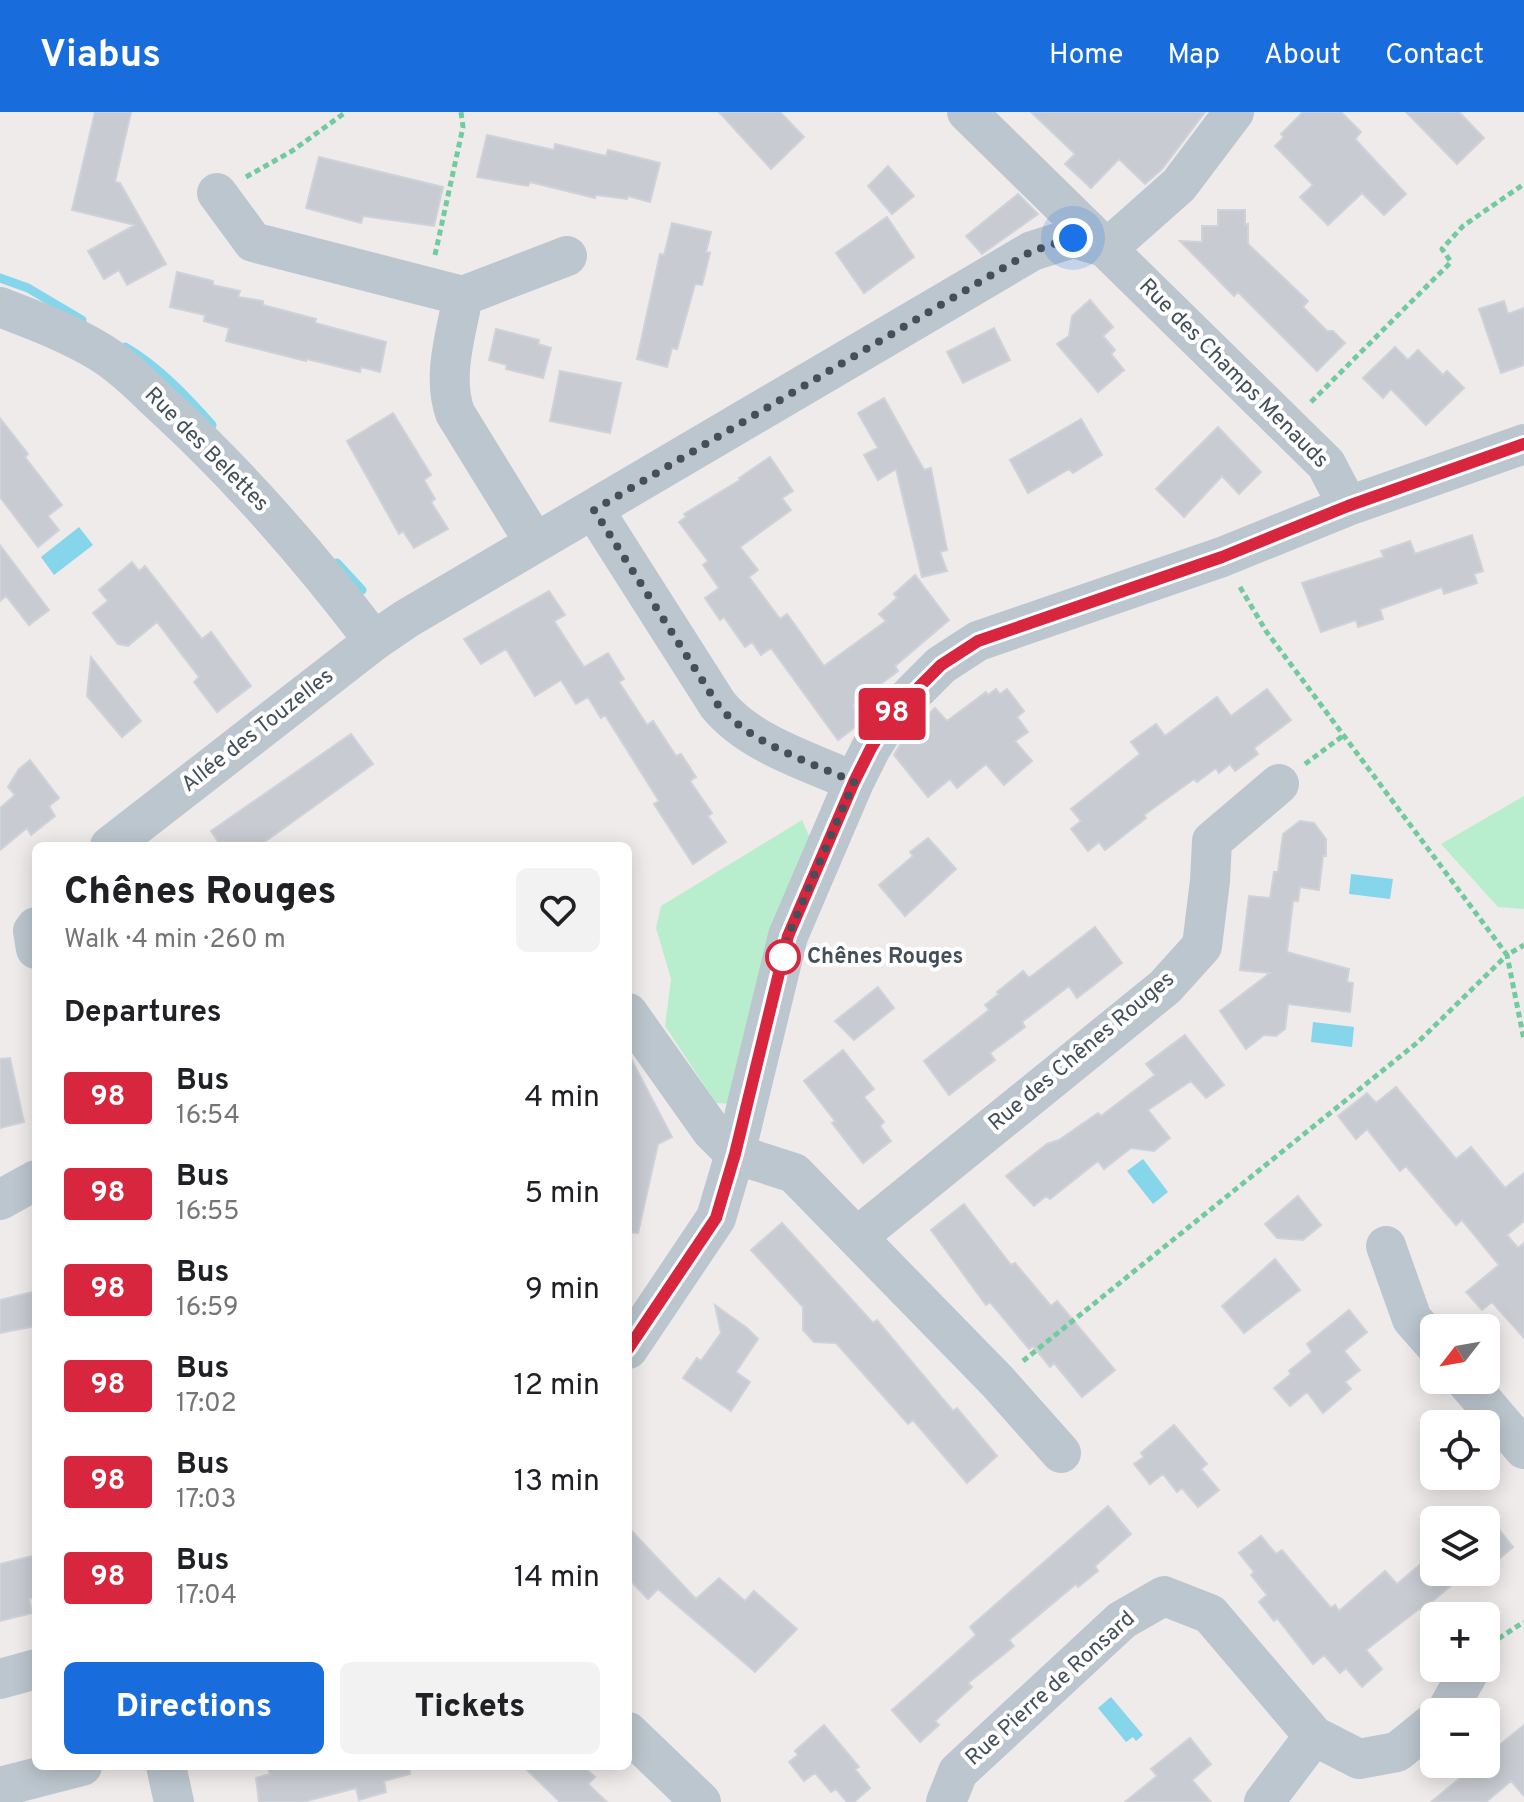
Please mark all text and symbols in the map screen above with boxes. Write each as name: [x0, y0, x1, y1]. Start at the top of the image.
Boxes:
text: Viabus: [40, 32, 161, 81]
text: Home: [1049, 38, 1123, 74]
text: Map: [1167, 38, 1220, 74]
text: About: [1264, 38, 1341, 74]
text: Contact: [1385, 38, 1484, 74]
your location: [1053, 218, 1093, 258]
street label: Rue des Champs Menauds: [1133, 274, 1333, 474]
street label: Rue des Belettes: [138, 382, 274, 518]
street label: Allée des Touzelles: [177, 663, 339, 799]
line badge: 98: [856, 688, 928, 740]
text: 98: [875, 696, 909, 732]
button: heart: [516, 868, 600, 952]
text: Chênes Rouges: [64, 869, 337, 918]
text: Walk · 4 min · 260 m: [64, 924, 286, 957]
marker: Chênes Rouges: [766, 940, 800, 974]
place label: Chênes Rouges: [807, 944, 963, 971]
street label: Rue des Chênes Rouges: [983, 966, 1181, 1138]
text: Departures: [64, 995, 222, 1032]
text: Bus: [176, 1063, 229, 1100]
text: 98: [91, 1080, 125, 1116]
text: 4 min: [524, 1080, 600, 1117]
text: 16:54: [176, 1100, 240, 1133]
text: Bus: [176, 1159, 229, 1196]
text: 98: [91, 1176, 125, 1212]
text: 5 min: [524, 1176, 600, 1213]
text: 16:55: [176, 1196, 239, 1229]
text: Bus: [176, 1255, 229, 1292]
text: 98: [91, 1272, 125, 1308]
text: 9 min: [525, 1272, 600, 1309]
text: 16:59: [176, 1292, 238, 1325]
north arrow: [1420, 1314, 1500, 1394]
map controls: [1420, 1314, 1500, 1778]
text: Bus: [176, 1351, 229, 1388]
text: 98: [91, 1368, 125, 1404]
text: 12 min: [513, 1368, 600, 1405]
text: 17:02: [176, 1388, 237, 1421]
button: locate: [1420, 1410, 1500, 1490]
text: Bus: [176, 1447, 229, 1484]
text: 98: [91, 1464, 125, 1500]
text: 13 min: [514, 1464, 600, 1501]
text: 17:03: [176, 1484, 236, 1517]
button: layers: [1420, 1506, 1500, 1586]
text: Bus: [176, 1543, 229, 1580]
text: 98: [91, 1560, 125, 1596]
text: 14 min: [514, 1560, 600, 1597]
text: 17:04: [176, 1580, 237, 1613]
button: +: [1420, 1602, 1500, 1682]
street label: Rue Pierre de Ronsard: [961, 1606, 1141, 1772]
button: Directions: [64, 1662, 324, 1754]
button: Tickets: [340, 1662, 600, 1754]
button: −: [1420, 1698, 1500, 1778]

